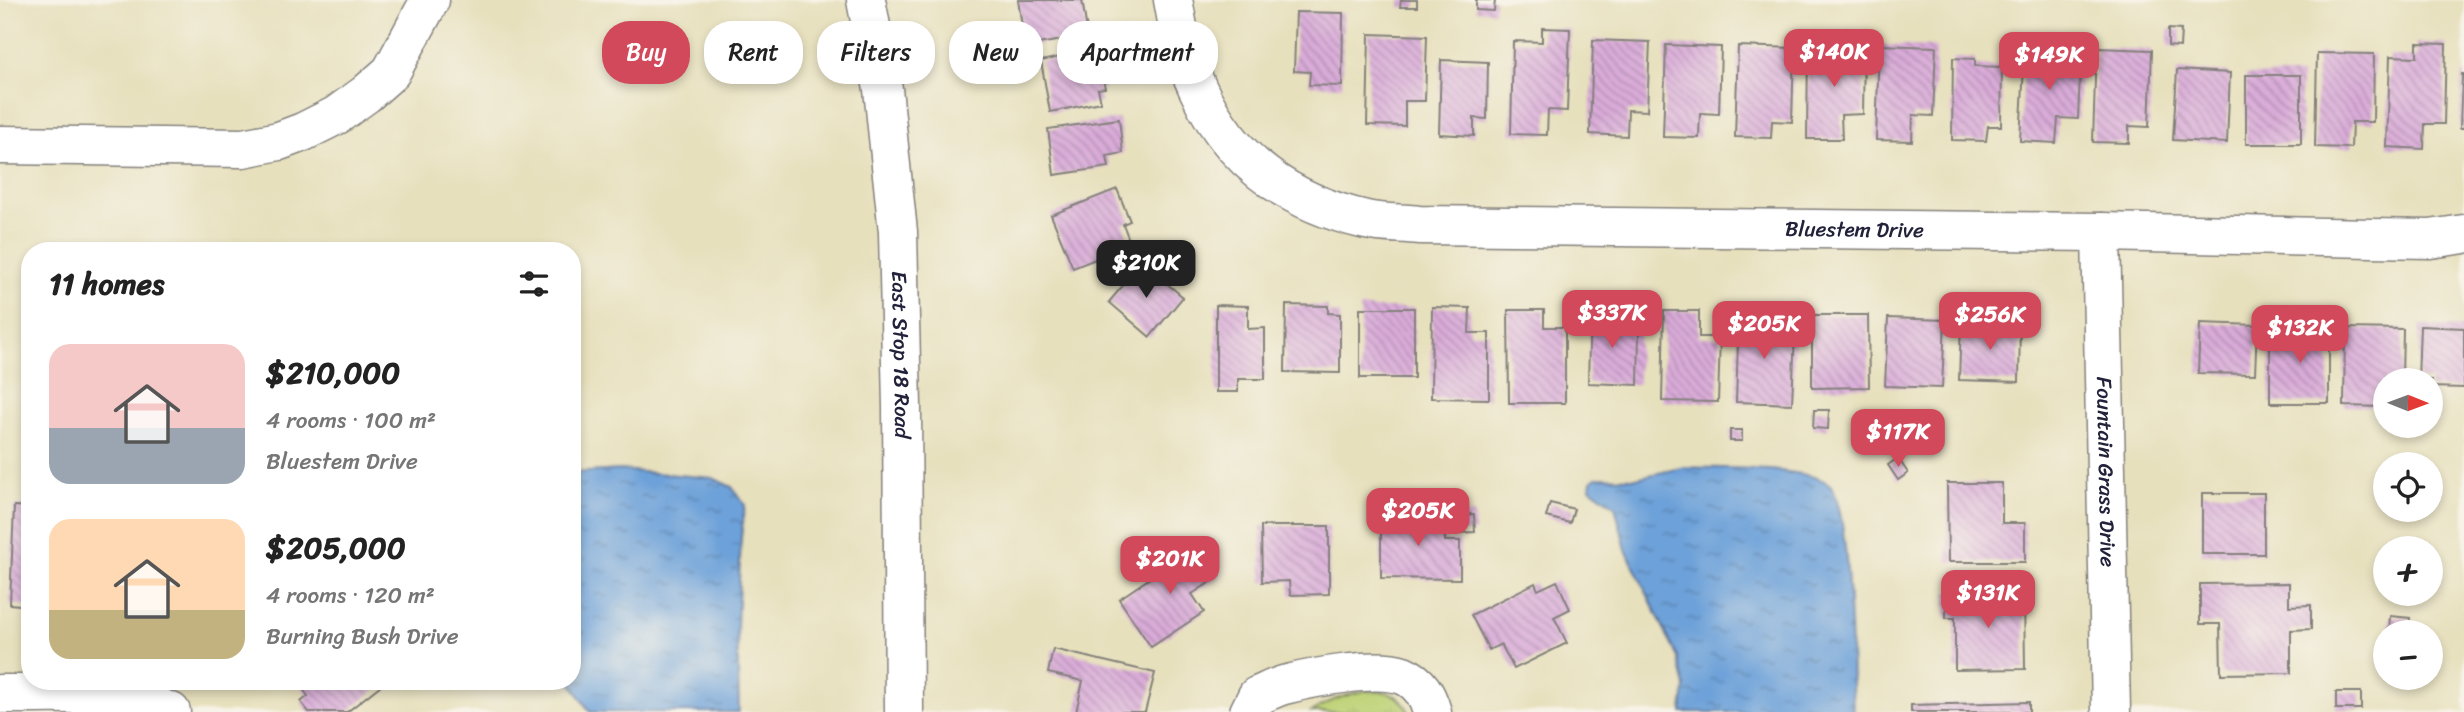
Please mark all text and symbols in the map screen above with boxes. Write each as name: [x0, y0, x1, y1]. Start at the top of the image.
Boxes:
chip: Buy: [602, 21, 690, 84]
chip: Rent: [704, 21, 803, 84]
chip: Filters: [817, 21, 935, 84]
chip: New: [949, 21, 1043, 84]
chip: Apartment: [1057, 21, 1218, 84]
pin: $140K: [1785, 29, 1883, 89]
text: $140K: [1800, 31, 1868, 72]
pin: $149K: [2000, 32, 2098, 92]
text: $149K: [2015, 34, 2083, 75]
street label: Bluestem Drive: [1785, 210, 1924, 249]
pin: $210K: [1097, 240, 1195, 300]
text: $210K: [1112, 242, 1180, 283]
text: 11 homes: [49, 257, 164, 311]
icon: filters: [515, 265, 553, 303]
street label: East Stop 18 Road: [880, 270, 921, 440]
pin: $337K: [1563, 290, 1661, 350]
text: $337K: [1578, 292, 1646, 333]
pin: $256K: [1941, 292, 2039, 352]
text: $256K: [1955, 294, 2025, 335]
pin: $205K: [1715, 302, 1813, 361]
text: $205K: [1728, 303, 1800, 344]
pin: $132K: [2251, 306, 2349, 365]
text: $132K: [2267, 307, 2333, 348]
text: $210,000: [266, 346, 400, 400]
north arrow: [2373, 368, 2443, 438]
map controls: [2373, 368, 2443, 690]
icon: home: [105, 372, 189, 456]
street label: Fountain Grass Drive: [2085, 376, 2127, 568]
text: 4 rooms · 100 m²: [266, 400, 436, 441]
pin: $117K: [1849, 410, 1947, 469]
text: $117K: [1867, 411, 1929, 452]
text: Bluestem Drive: [266, 441, 418, 482]
button: locate: [2373, 452, 2443, 522]
pin: $205K: [1369, 489, 1467, 548]
text: $205K: [1382, 490, 1454, 531]
text: $205,000: [266, 521, 406, 575]
pin: $201K: [1121, 536, 1219, 596]
button: +: [2373, 536, 2443, 606]
text: $201K: [1136, 538, 1204, 579]
icon: home: [105, 547, 189, 631]
pin: $131K: [1939, 570, 2037, 630]
text: $131K: [1957, 572, 2019, 613]
text: 4 rooms · 120 m²: [266, 575, 435, 616]
text: Burning Bush Drive: [266, 616, 459, 657]
button: −: [2373, 620, 2443, 690]

